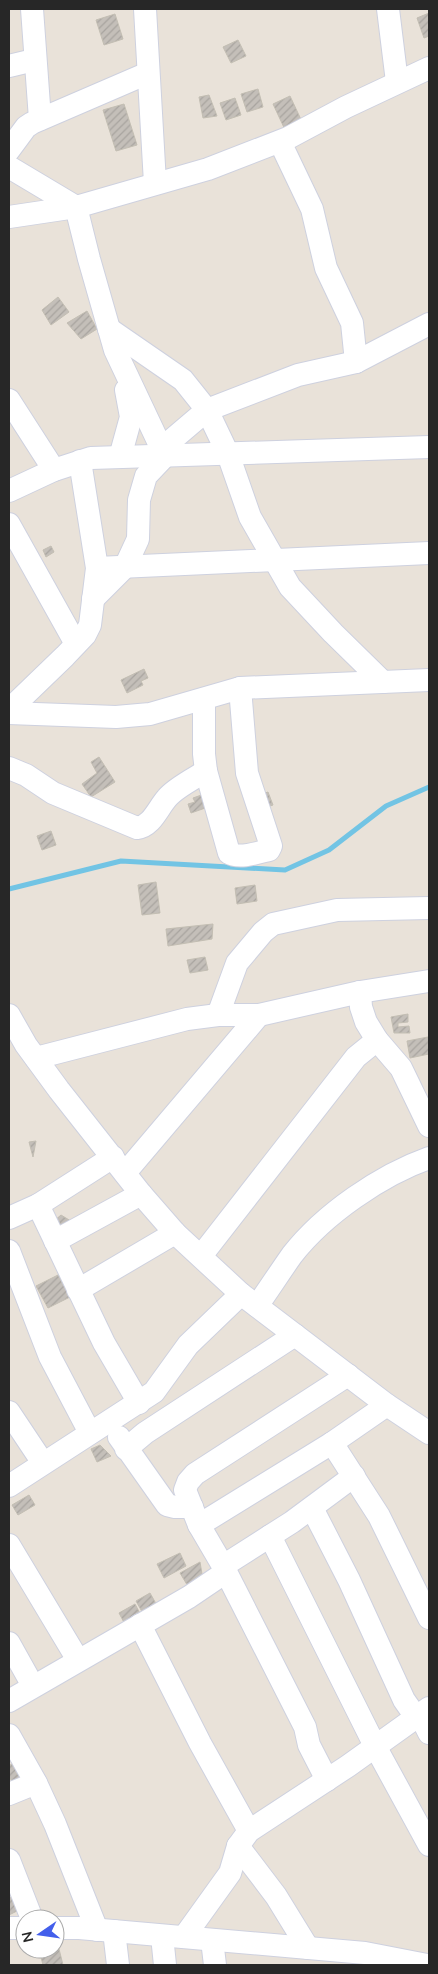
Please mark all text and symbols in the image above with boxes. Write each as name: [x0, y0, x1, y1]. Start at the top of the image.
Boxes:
north arrow: [15, 1909, 65, 1959]
text: N: [17, 1930, 37, 1944]

